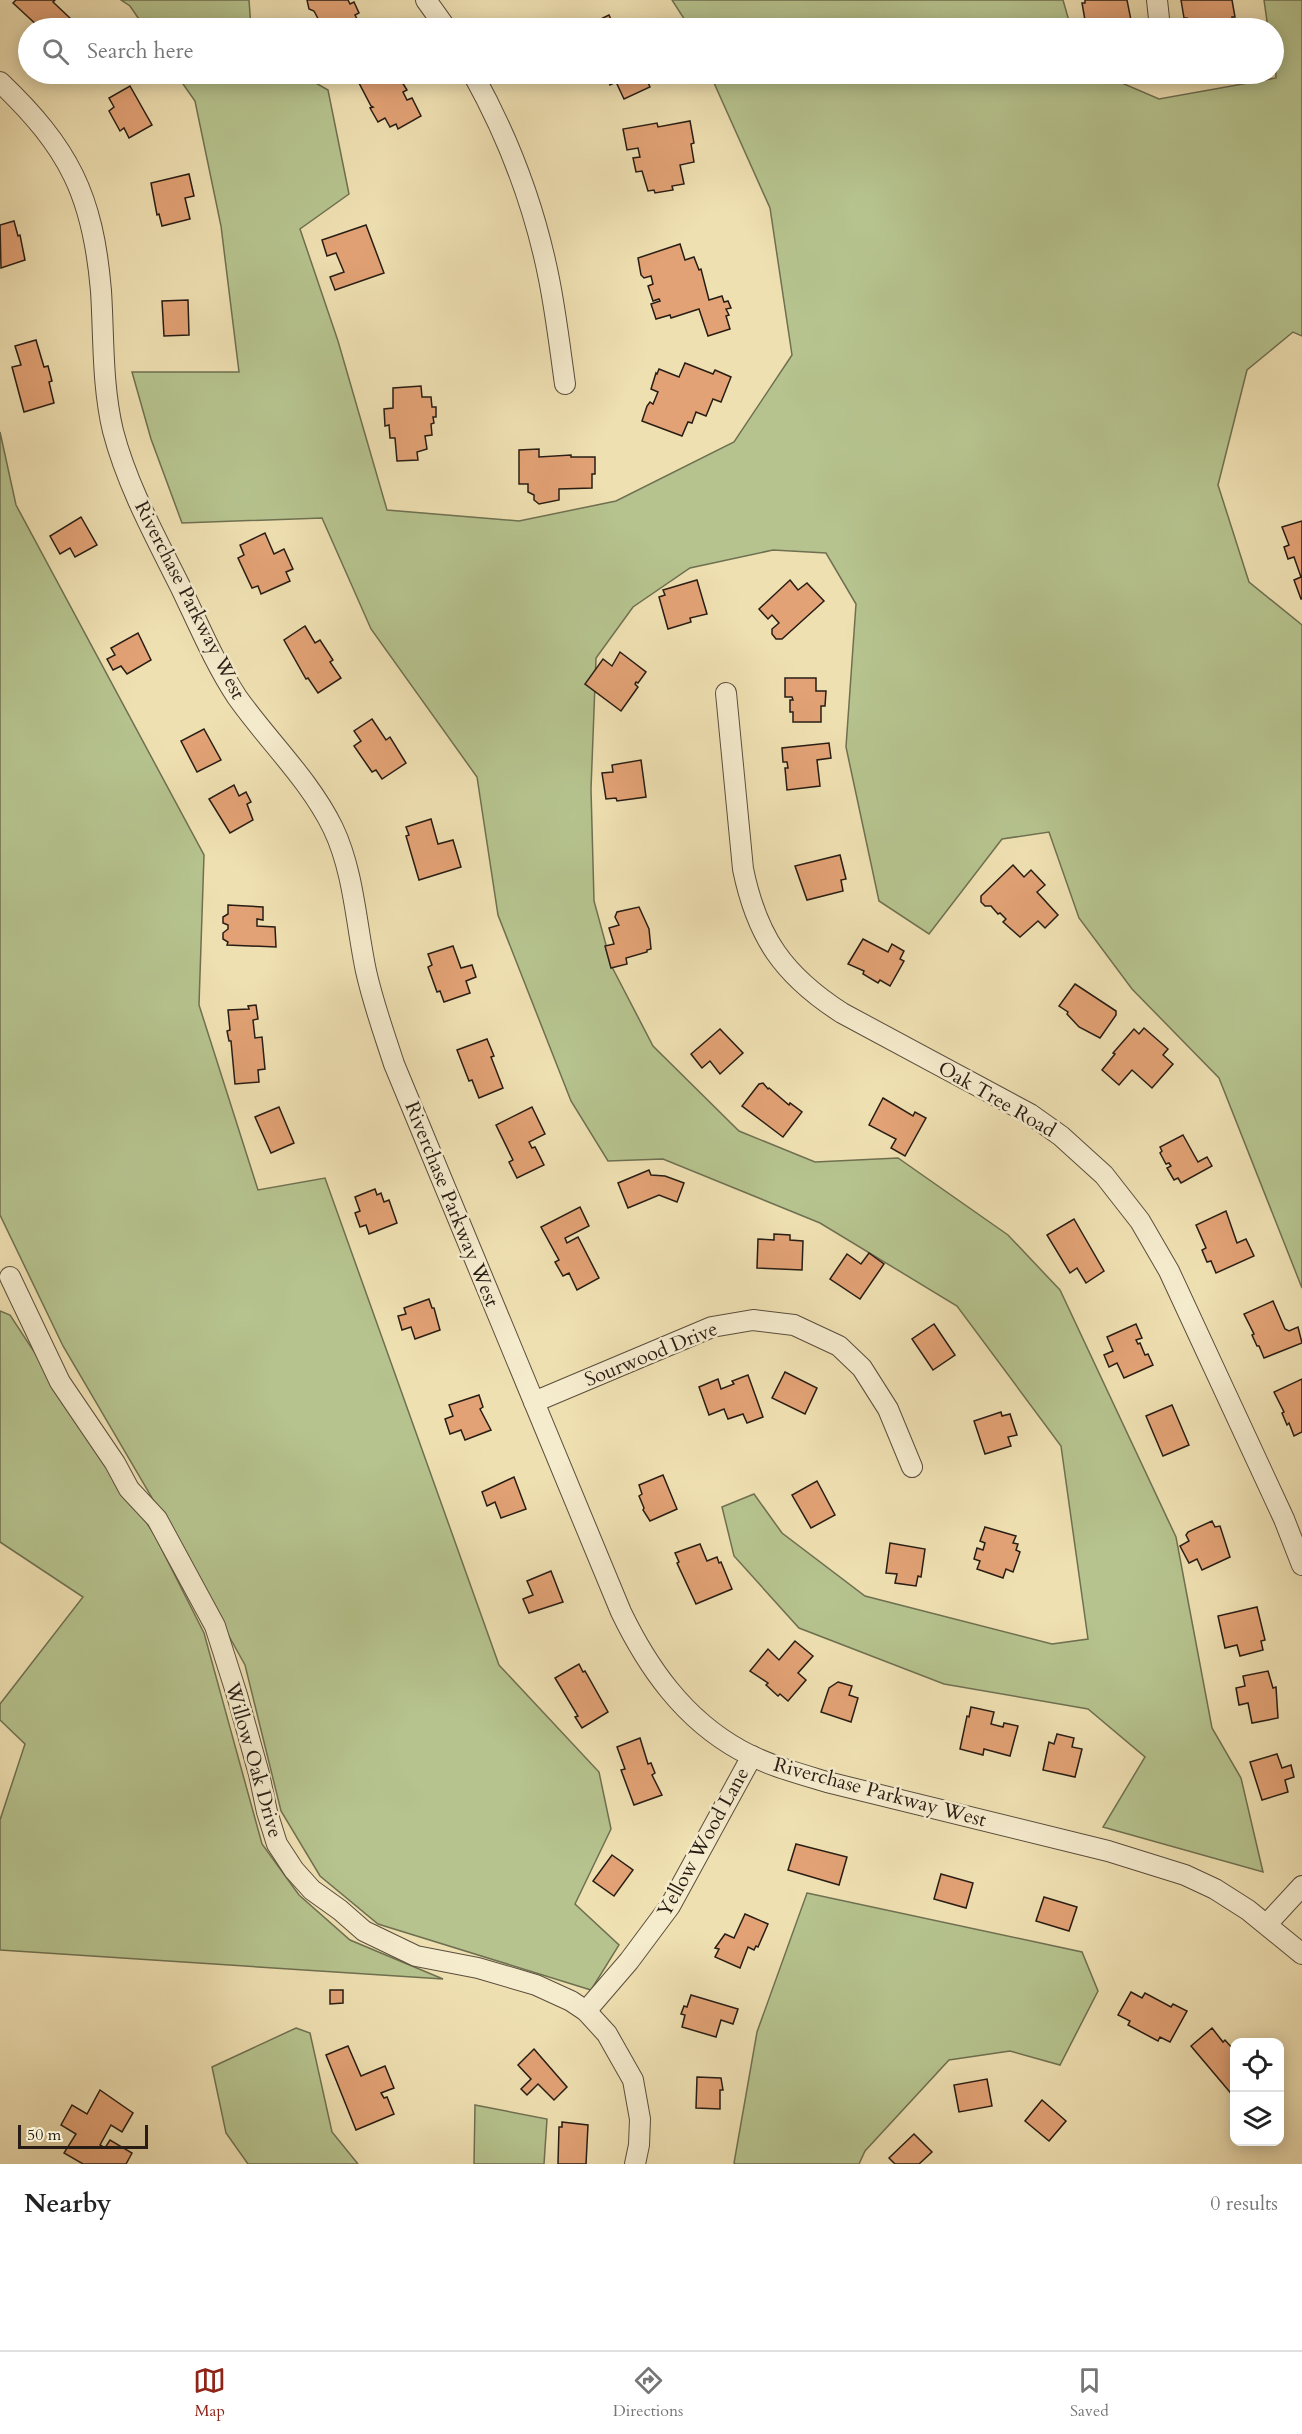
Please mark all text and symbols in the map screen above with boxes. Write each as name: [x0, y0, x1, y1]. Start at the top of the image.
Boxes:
search box: [18, 18, 1284, 84]
icon: search: [39, 35, 72, 68]
text: Search here: [87, 36, 194, 66]
street label: Riverchase Parkway West: [128, 496, 252, 704]
street label: Oak Tree Road: [933, 1054, 1061, 1144]
street label: Riverchase Parkway West: [398, 1097, 506, 1311]
street label: Sourwood Drive: [581, 1315, 721, 1393]
street label: Willow Oak Drive: [219, 1678, 289, 1841]
street label: Riverchase Parkway West: [771, 1751, 990, 1834]
street label: Yellow Wood Lane: [651, 1762, 755, 1922]
map controls: [1230, 2038, 1284, 2146]
button: locate: [1230, 2038, 1284, 2092]
button: layers: [1230, 2092, 1284, 2146]
scale bar: [18, 2122, 148, 2150]
text: 50 m: [27, 2124, 61, 2146]
text: Nearby: [24, 2186, 112, 2221]
text: 0 results: [1210, 2190, 1278, 2217]
tab: Map: [193, 2364, 226, 2422]
tab: Directions: [613, 2364, 683, 2422]
tab: Saved: [1070, 2364, 1109, 2422]

